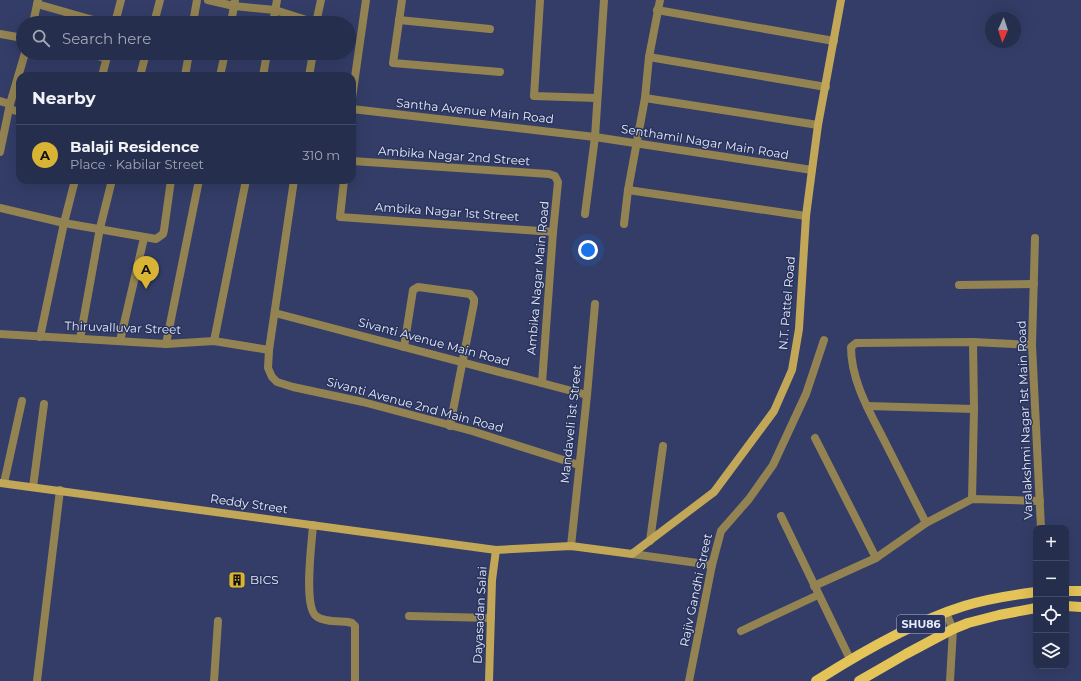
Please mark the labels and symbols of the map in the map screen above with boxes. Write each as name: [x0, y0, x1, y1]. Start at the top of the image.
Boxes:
north arrow: [985, 12, 1021, 48]
street label: Santha Avenue Main Road: [395, 95, 555, 126]
street label: Senthamil Nagar Main Road: [620, 121, 790, 162]
street label: Ambika Nagar 2nd Street: [377, 143, 531, 168]
street label: Ambika Nagar 1st Street: [374, 199, 520, 224]
street label: Ambika Nagar Main Road: [523, 200, 552, 356]
your location: [578, 240, 598, 260]
street label: N.T. Pattel Road: [775, 255, 798, 350]
pin: A: [133, 256, 159, 289]
street label: Sivanti Avenue Main Road: [357, 314, 511, 369]
street label: Thiruvalluvar Street: [65, 318, 182, 337]
street label: Varalakshmi Nagar 1st Main Road: [1014, 320, 1035, 520]
street label: Mandaveli 1st Street: [557, 364, 584, 484]
street label: Sivanti Avenue 2nd Main Road: [325, 374, 505, 435]
street label: Reddy Street: [209, 491, 289, 516]
street label: Rajiv Gandhi Street: [676, 532, 715, 648]
street label: Dayasadan Salai: [469, 566, 490, 664]
building icon: BICS: [227, 570, 247, 590]
place label: BICS: [250, 572, 279, 587]
road number: SHU86: [897, 615, 945, 633]

